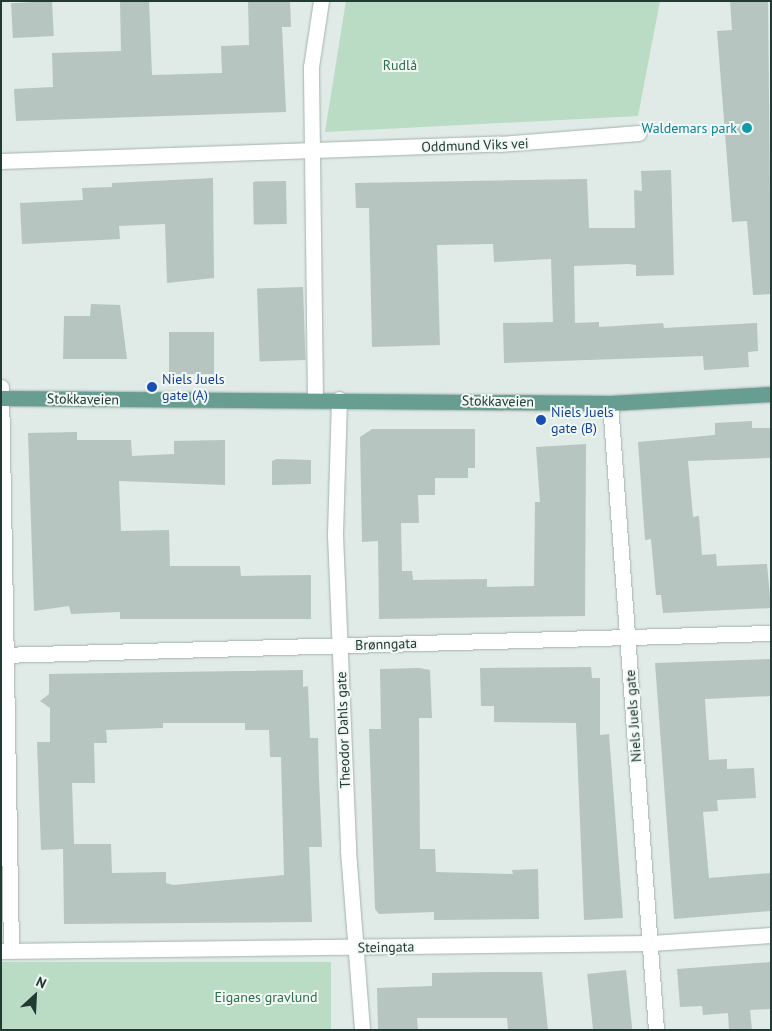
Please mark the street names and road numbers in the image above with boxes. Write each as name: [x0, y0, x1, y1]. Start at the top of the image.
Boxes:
street label: Oddmund Viks vei: [421, 135, 529, 155]
street label: Stokkaveien: [47, 390, 119, 408]
street label: Stokkaveien: [462, 392, 534, 410]
street label: Brønngata: [355, 635, 417, 653]
street label: Niels Juels gate: [621, 669, 645, 763]
street label: Theodor Dahls gate: [333, 671, 353, 789]
street label: Steingata: [358, 938, 414, 956]

